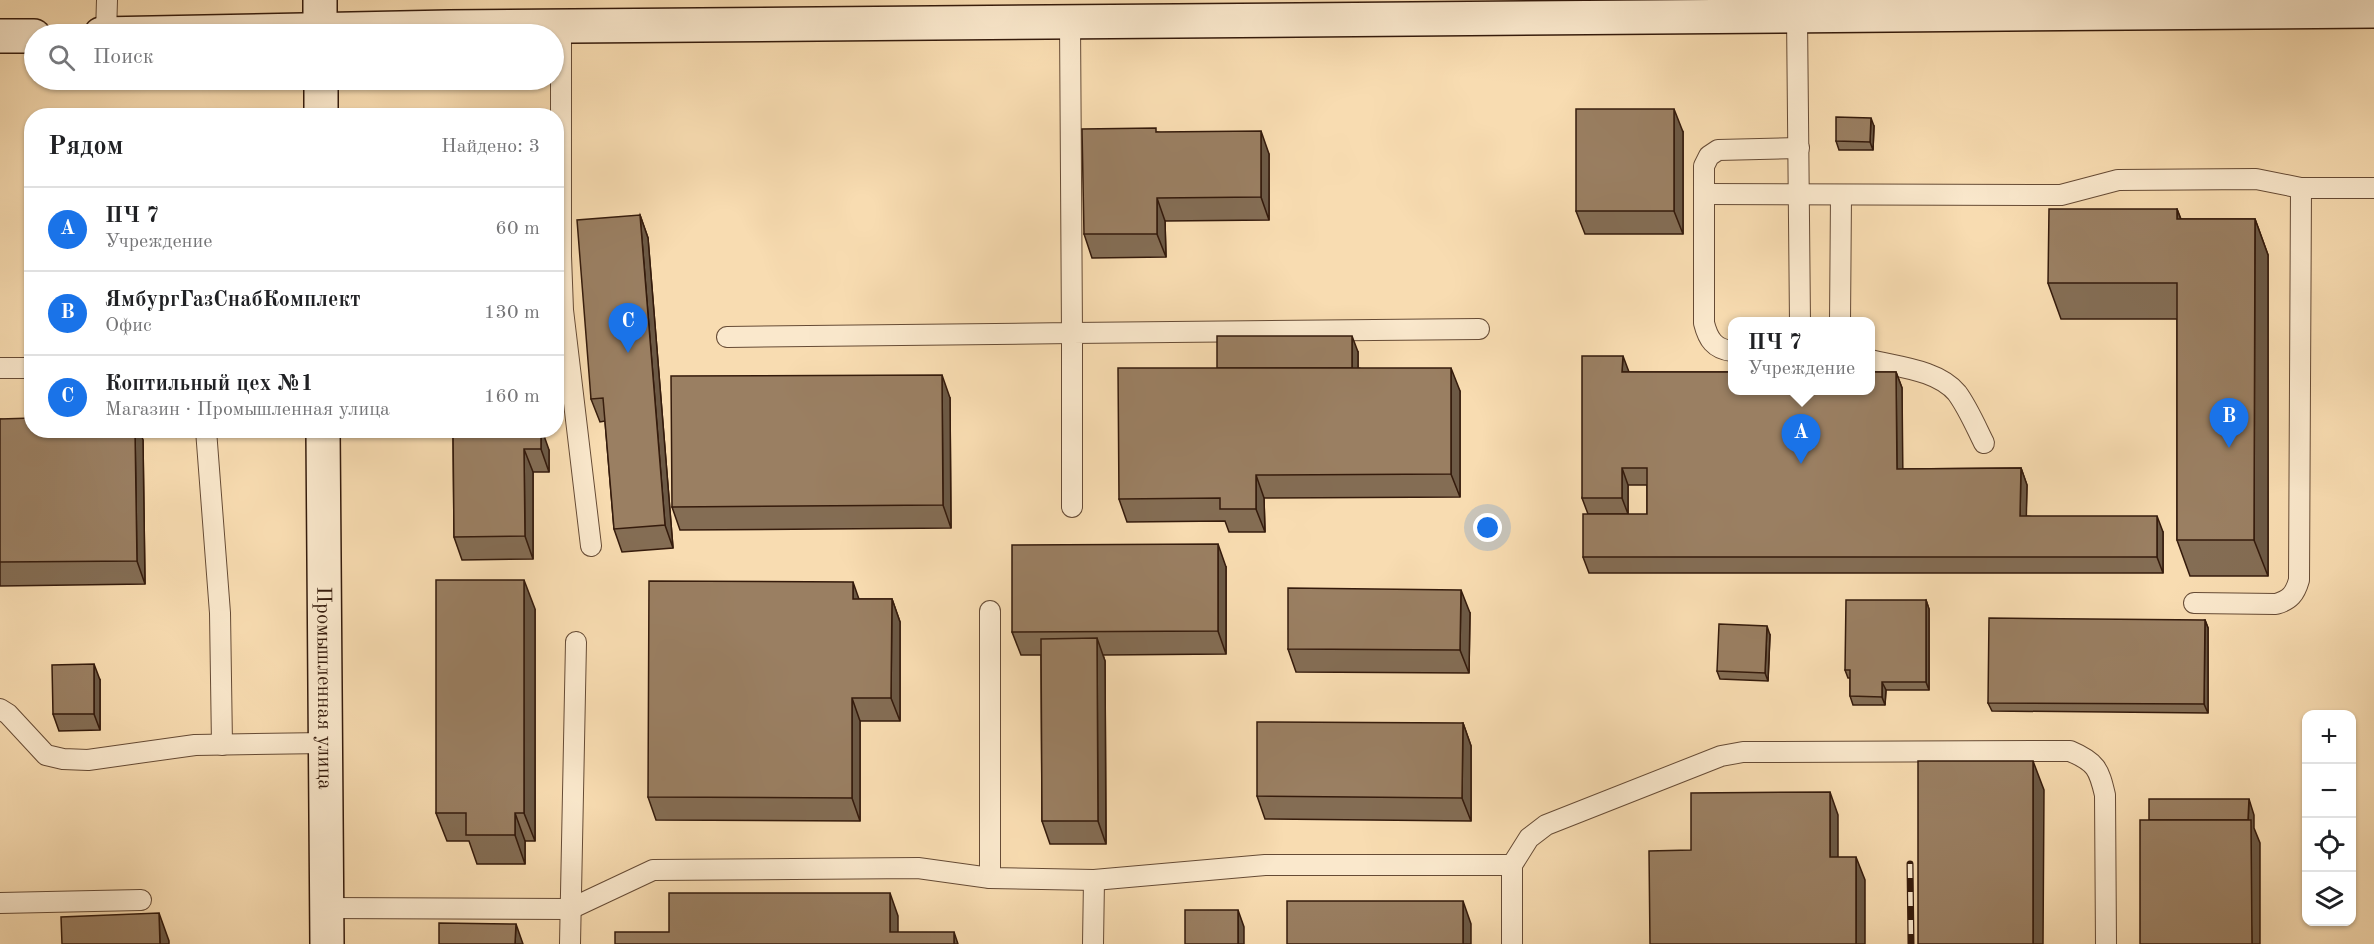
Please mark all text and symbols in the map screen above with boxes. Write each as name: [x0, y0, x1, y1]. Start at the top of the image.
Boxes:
search box: [24, 24, 564, 90]
icon: search: [45, 41, 78, 74]
text: Поиск: [93, 46, 154, 68]
text: Рядом: [48, 134, 123, 160]
text: Найдено: 3: [441, 137, 540, 157]
text: ПЧ 7: [105, 205, 159, 227]
text: A: [60, 219, 75, 239]
text: 60 m: [495, 219, 540, 239]
text: Учреждение: [105, 232, 213, 252]
text: ЯмбургГазСнабКомплект: [105, 289, 361, 311]
text: B: [60, 303, 75, 323]
text: 130 m: [484, 303, 540, 323]
pin: C: [608, 304, 648, 353]
text: Офис: [105, 316, 152, 336]
popup: [1728, 317, 1875, 395]
text: ПЧ 7: [1748, 332, 1802, 354]
text: Учреждение: [1748, 359, 1855, 379]
text: Коптильный цех №1: [105, 373, 314, 395]
text: C: [61, 387, 74, 407]
text: 160 m: [484, 387, 540, 407]
pin: B: [2210, 398, 2248, 448]
text: Магазин · Промышленная улица: [105, 400, 390, 420]
pin: A: [1782, 414, 1820, 464]
your location: [1473, 513, 1502, 542]
street label: Промышленная улица: [312, 586, 335, 790]
map controls: [2302, 710, 2356, 926]
button: +: [2302, 710, 2356, 764]
button: −: [2302, 764, 2356, 818]
button: locate: [2302, 818, 2356, 872]
button: layers: [2302, 872, 2356, 926]

